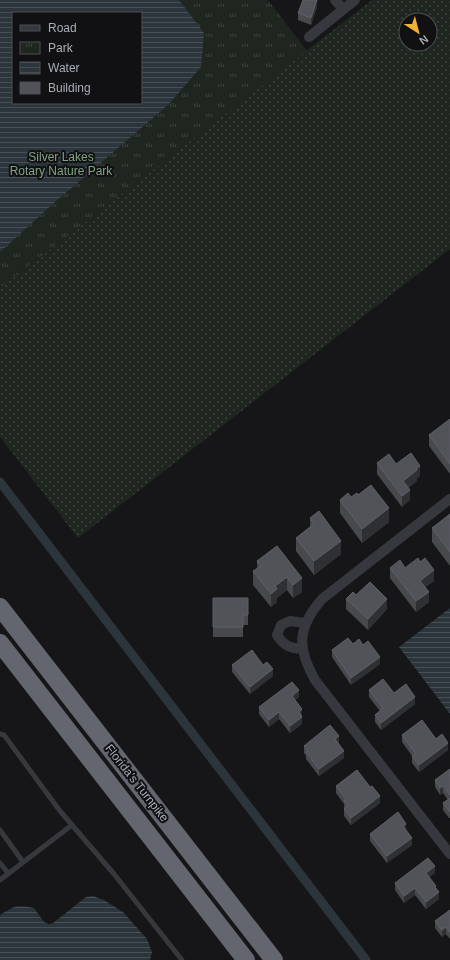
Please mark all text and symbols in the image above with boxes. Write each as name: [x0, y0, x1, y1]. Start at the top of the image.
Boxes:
legend: [12, 12, 142, 104]
north arrow: [398, 12, 438, 52]
text: Road: [48, 21, 77, 35]
text: N: [417, 33, 431, 47]
text: Park: [48, 41, 74, 55]
text: Water: [48, 61, 80, 75]
text: Building: [48, 81, 91, 95]
park label: Silver Lakes Rotary Nature Park: [10, 150, 113, 178]
street label: Florida's Turnpike: [102, 742, 172, 825]

